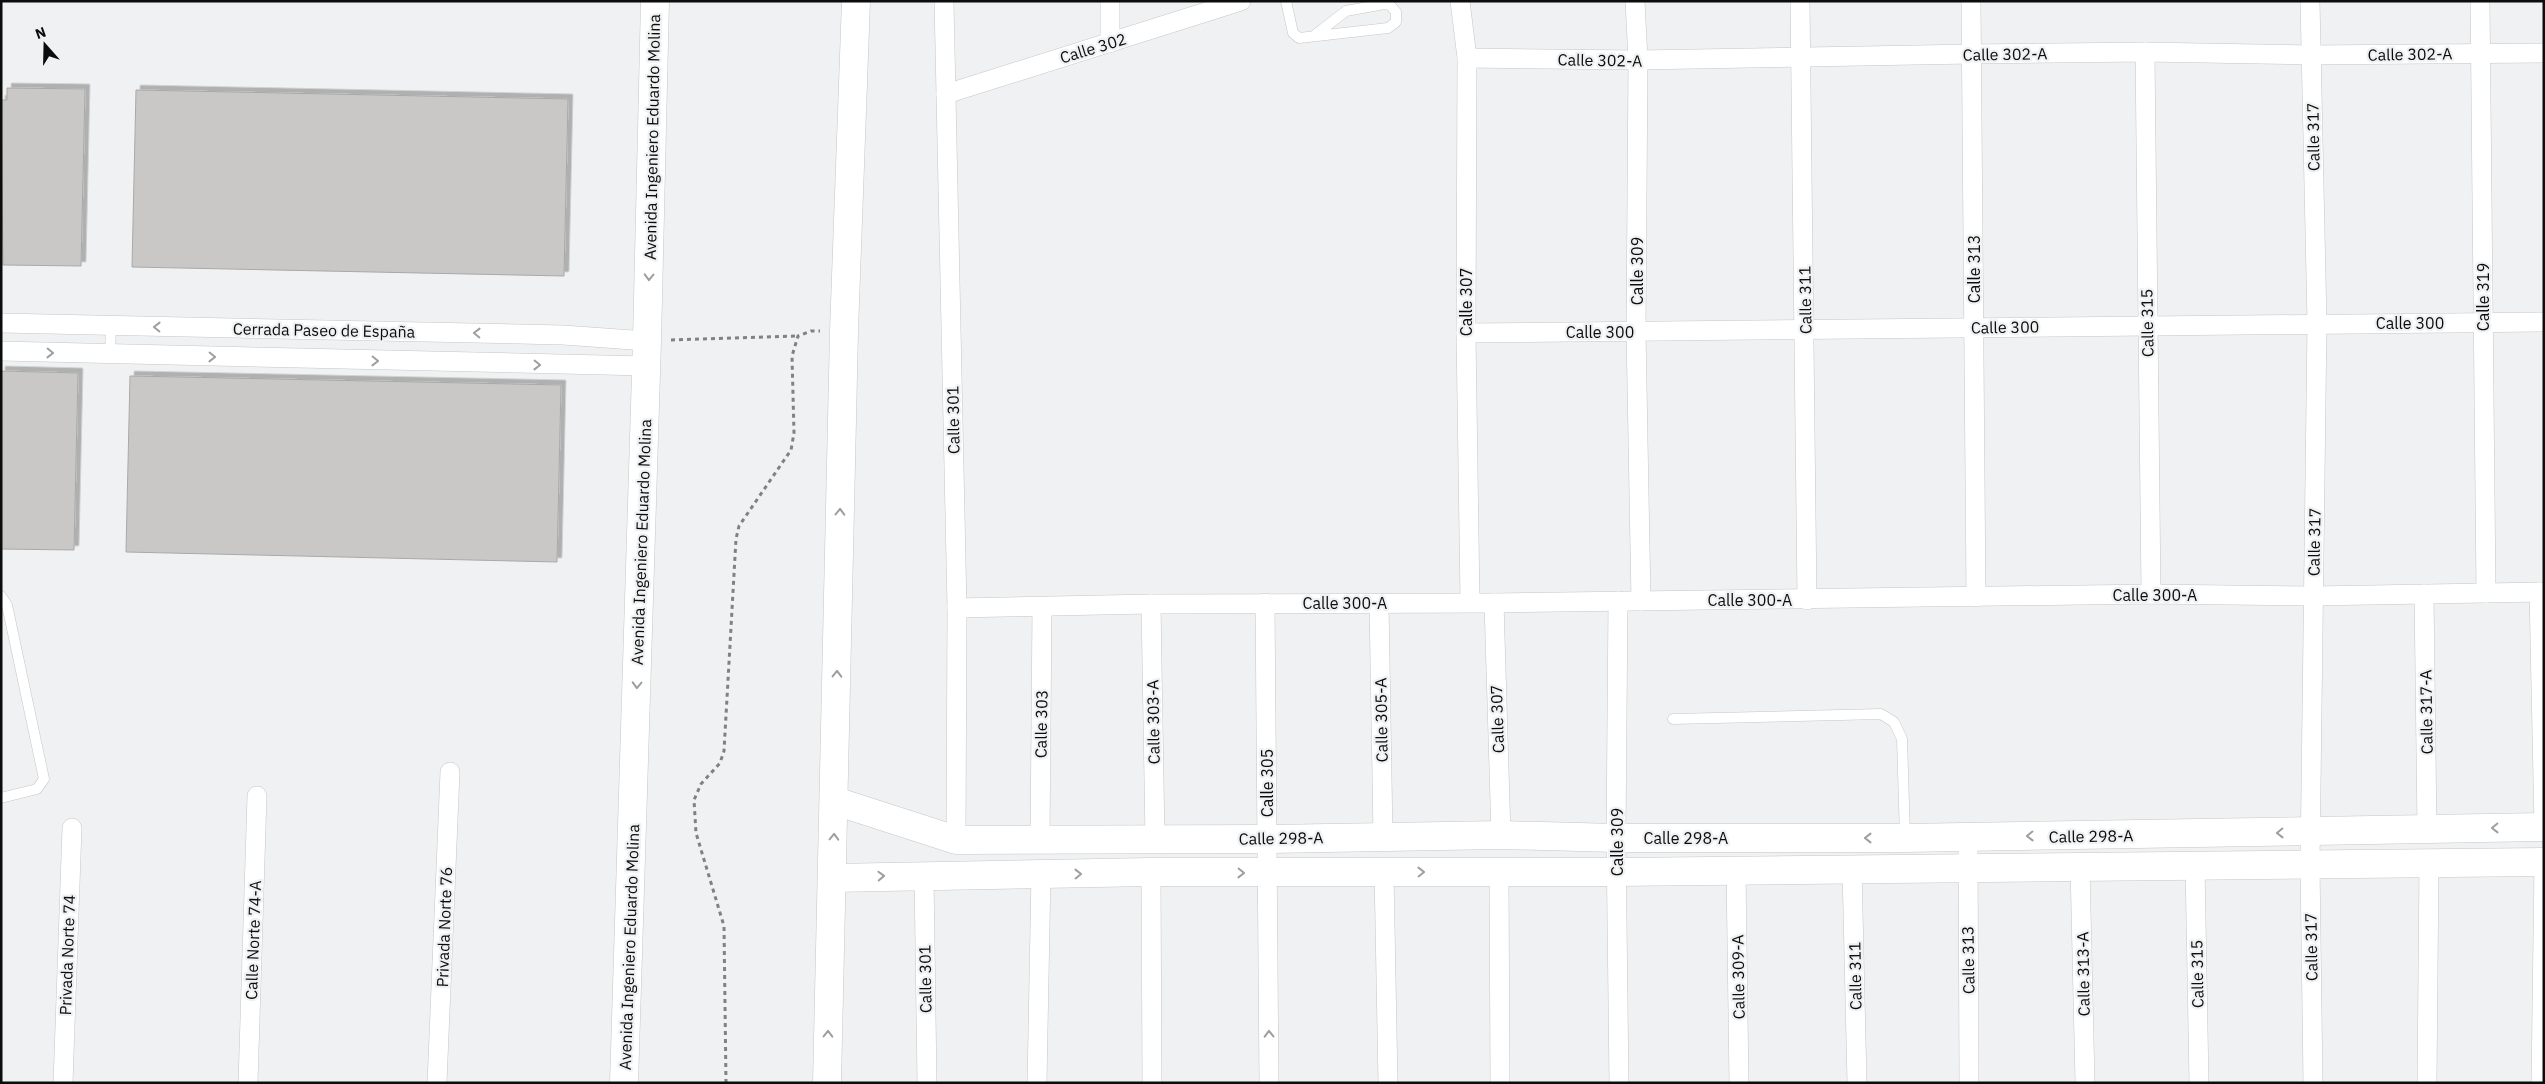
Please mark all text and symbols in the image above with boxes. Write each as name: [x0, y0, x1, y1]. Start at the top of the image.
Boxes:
street label: Avenida Ingeniero Eduardo Molina: [640, 13, 664, 260]
north arrow: [20, 20, 70, 70]
text: N: [33, 23, 48, 43]
street label: Calle 302: [1057, 28, 1129, 68]
street label: Calle 302-A: [1962, 43, 2048, 65]
street label: Calle 302-A: [2367, 43, 2453, 65]
street label: Calle 302-A: [1557, 49, 1643, 71]
street label: Calle 317: [2302, 103, 2324, 171]
street label: Calle 313: [1964, 235, 1984, 303]
street label: Calle 309: [1627, 237, 1647, 305]
street label: Calle 319: [2473, 263, 2493, 331]
street label: Calle 311: [1794, 266, 1816, 334]
street label: Calle 307: [1456, 268, 1476, 336]
one-way arrow: [643, 274, 654, 282]
street label: Calle 315: [2136, 289, 2158, 357]
street label: Calle 300: [2376, 313, 2444, 333]
street label: Calle 300: [1971, 316, 2039, 338]
street label: Cerrada Paseo de España: [233, 318, 416, 342]
one-way arrow: [153, 322, 161, 332]
street label: Calle 300: [1566, 322, 1634, 342]
one-way arrow: [473, 328, 481, 339]
one-way arrow: [46, 347, 54, 358]
one-way arrow: [209, 351, 217, 362]
one-way arrow: [372, 356, 379, 366]
one-way arrow: [534, 360, 542, 370]
street label: Calle 301: [942, 386, 964, 454]
street label: Avenida Ingeniero Eduardo Molina: [627, 418, 655, 665]
one-way arrow: [835, 507, 846, 515]
street label: Calle 317: [2303, 508, 2325, 576]
street label: Calle 300-A: [2113, 585, 2197, 605]
street label: Calle 300-A: [1708, 590, 1792, 610]
street label: Calle 300-A: [1303, 593, 1387, 613]
street label: Calle 317-A: [2415, 669, 2437, 755]
one-way arrow: [832, 670, 843, 678]
street label: Calle 305-A: [1370, 677, 1392, 763]
street label: Calle 303-A: [1142, 679, 1164, 765]
one-way arrow: [631, 681, 642, 689]
street label: Calle 307: [1486, 684, 1508, 754]
street label: Calle 303: [1030, 690, 1052, 758]
street label: Calle 305: [1257, 749, 1277, 817]
street label: Calle 309: [1607, 808, 1627, 876]
street label: Avenida Ingeniero Eduardo Molina: [615, 823, 643, 1070]
one-way arrow: [2491, 823, 2499, 834]
street label: Calle 298-A: [2048, 825, 2134, 847]
street label: Calle 298-A: [1238, 827, 1324, 849]
street label: Calle 298-A: [1644, 828, 1728, 848]
one-way arrow: [2276, 828, 2284, 838]
one-way arrow: [2026, 831, 2034, 842]
one-way arrow: [828, 832, 839, 840]
one-way arrow: [1863, 833, 1871, 843]
street label: Privada Norte 76: [432, 866, 456, 988]
one-way arrow: [1418, 867, 1425, 877]
one-way arrow: [1075, 868, 1083, 879]
one-way arrow: [1238, 868, 1245, 878]
one-way arrow: [877, 871, 885, 882]
street label: Calle Norte 74-A: [241, 880, 265, 1000]
street label: Privada Norte 74: [55, 894, 79, 1016]
street label: Calle 317: [2300, 913, 2322, 981]
street label: Calle 313: [1957, 926, 1979, 994]
street label: Calle 313-A: [2072, 931, 2094, 1017]
street label: Calle 309-A: [1727, 934, 1749, 1020]
street label: Calle 315: [2186, 940, 2208, 1008]
street label: Calle 311: [1844, 942, 1866, 1010]
street label: Calle 301: [914, 945, 936, 1013]
one-way arrow: [823, 1030, 833, 1038]
one-way arrow: [1264, 1030, 1274, 1038]

